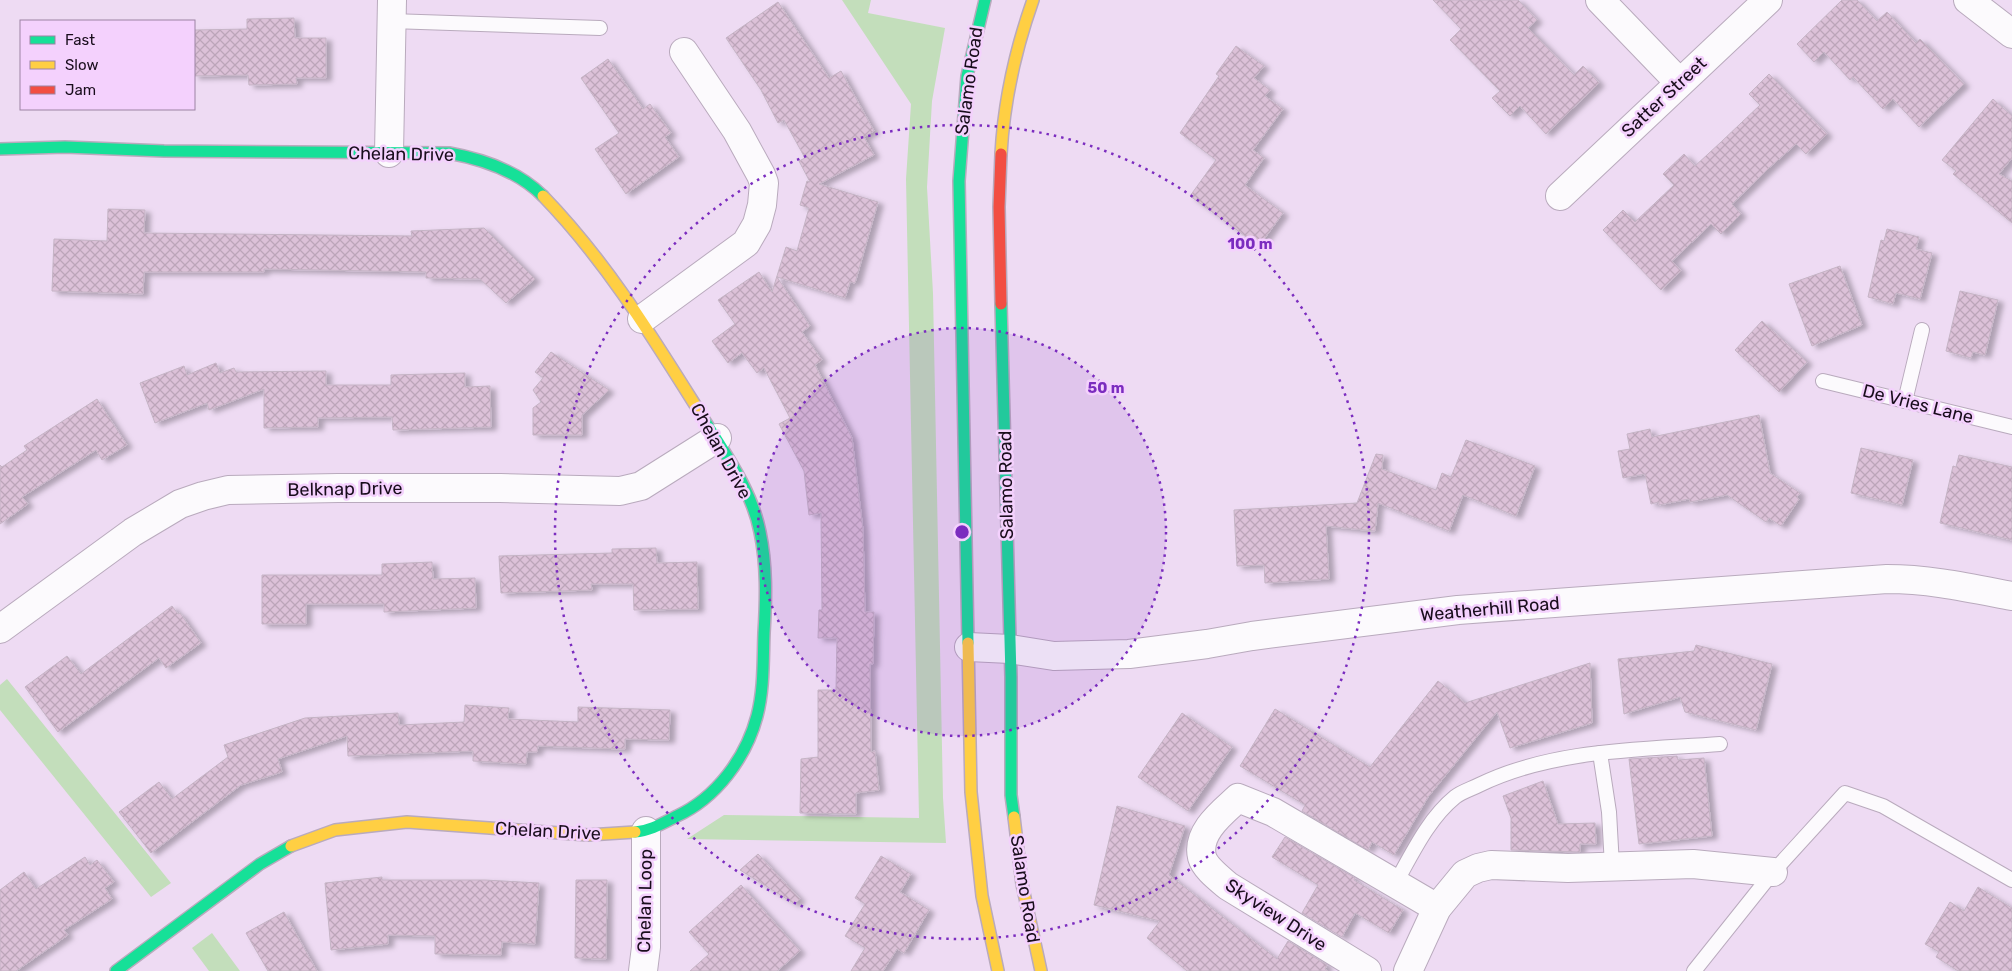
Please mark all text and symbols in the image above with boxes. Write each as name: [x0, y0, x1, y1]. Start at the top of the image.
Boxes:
legend: [20, 20, 195, 110]
street label: Salamo Road: [951, 26, 987, 136]
text: Fast: [65, 31, 95, 49]
street label: Satter Street: [1617, 52, 1711, 142]
text: Slow: [65, 56, 98, 74]
text: Jam: [65, 81, 96, 99]
street label: Chelan Drive: [348, 142, 454, 166]
text: 100 m: [1228, 235, 1272, 253]
text: 50 m: [1088, 379, 1124, 397]
street label: De Vries Lane: [1860, 380, 1976, 428]
street label: Chelan Drive: [686, 399, 756, 503]
street label: Salamo Road: [994, 430, 1018, 540]
street label: Belknap Drive: [287, 477, 403, 501]
centre of rings: [953, 523, 971, 541]
street label: Weatherhill Road: [1419, 592, 1561, 626]
street label: Chelan Drive: [495, 817, 601, 845]
street label: Salamo Road: [1006, 834, 1044, 944]
street label: Chelan Loop: [633, 849, 657, 953]
street label: Skyview Drive: [1221, 874, 1331, 956]

